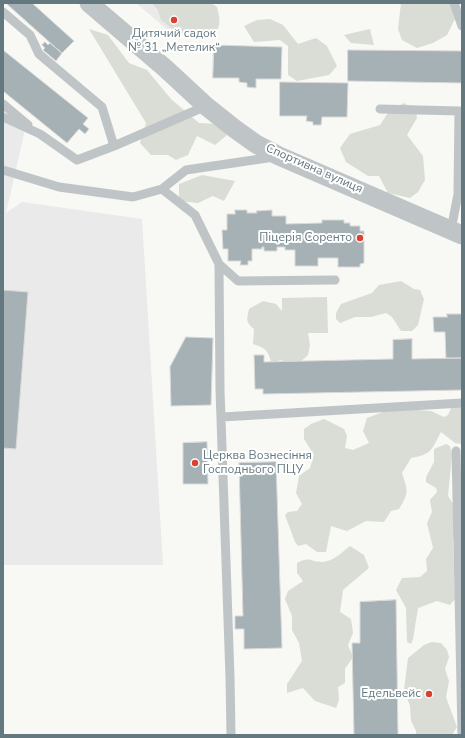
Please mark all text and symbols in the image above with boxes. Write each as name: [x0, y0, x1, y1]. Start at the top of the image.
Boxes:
marker: Дитячий садок № 31 „Метелик“: [169, 15, 179, 25]
place label: Дитячий садок № 31 „Метелик“: [128, 27, 220, 55]
street label: Спортивна вулиця: [263, 141, 365, 197]
place label: Піцерія Соренто: [259, 231, 352, 245]
marker: Піцерія Соренто: [355, 233, 365, 243]
place label: Церква Вознесіння Господнього ПЦУ: [203, 449, 312, 477]
marker: Церква Вознесіння Господнього ПЦУ: [190, 458, 200, 468]
place label: Едельвейс: [361, 687, 421, 701]
marker: Едельвейс: [424, 689, 434, 699]

